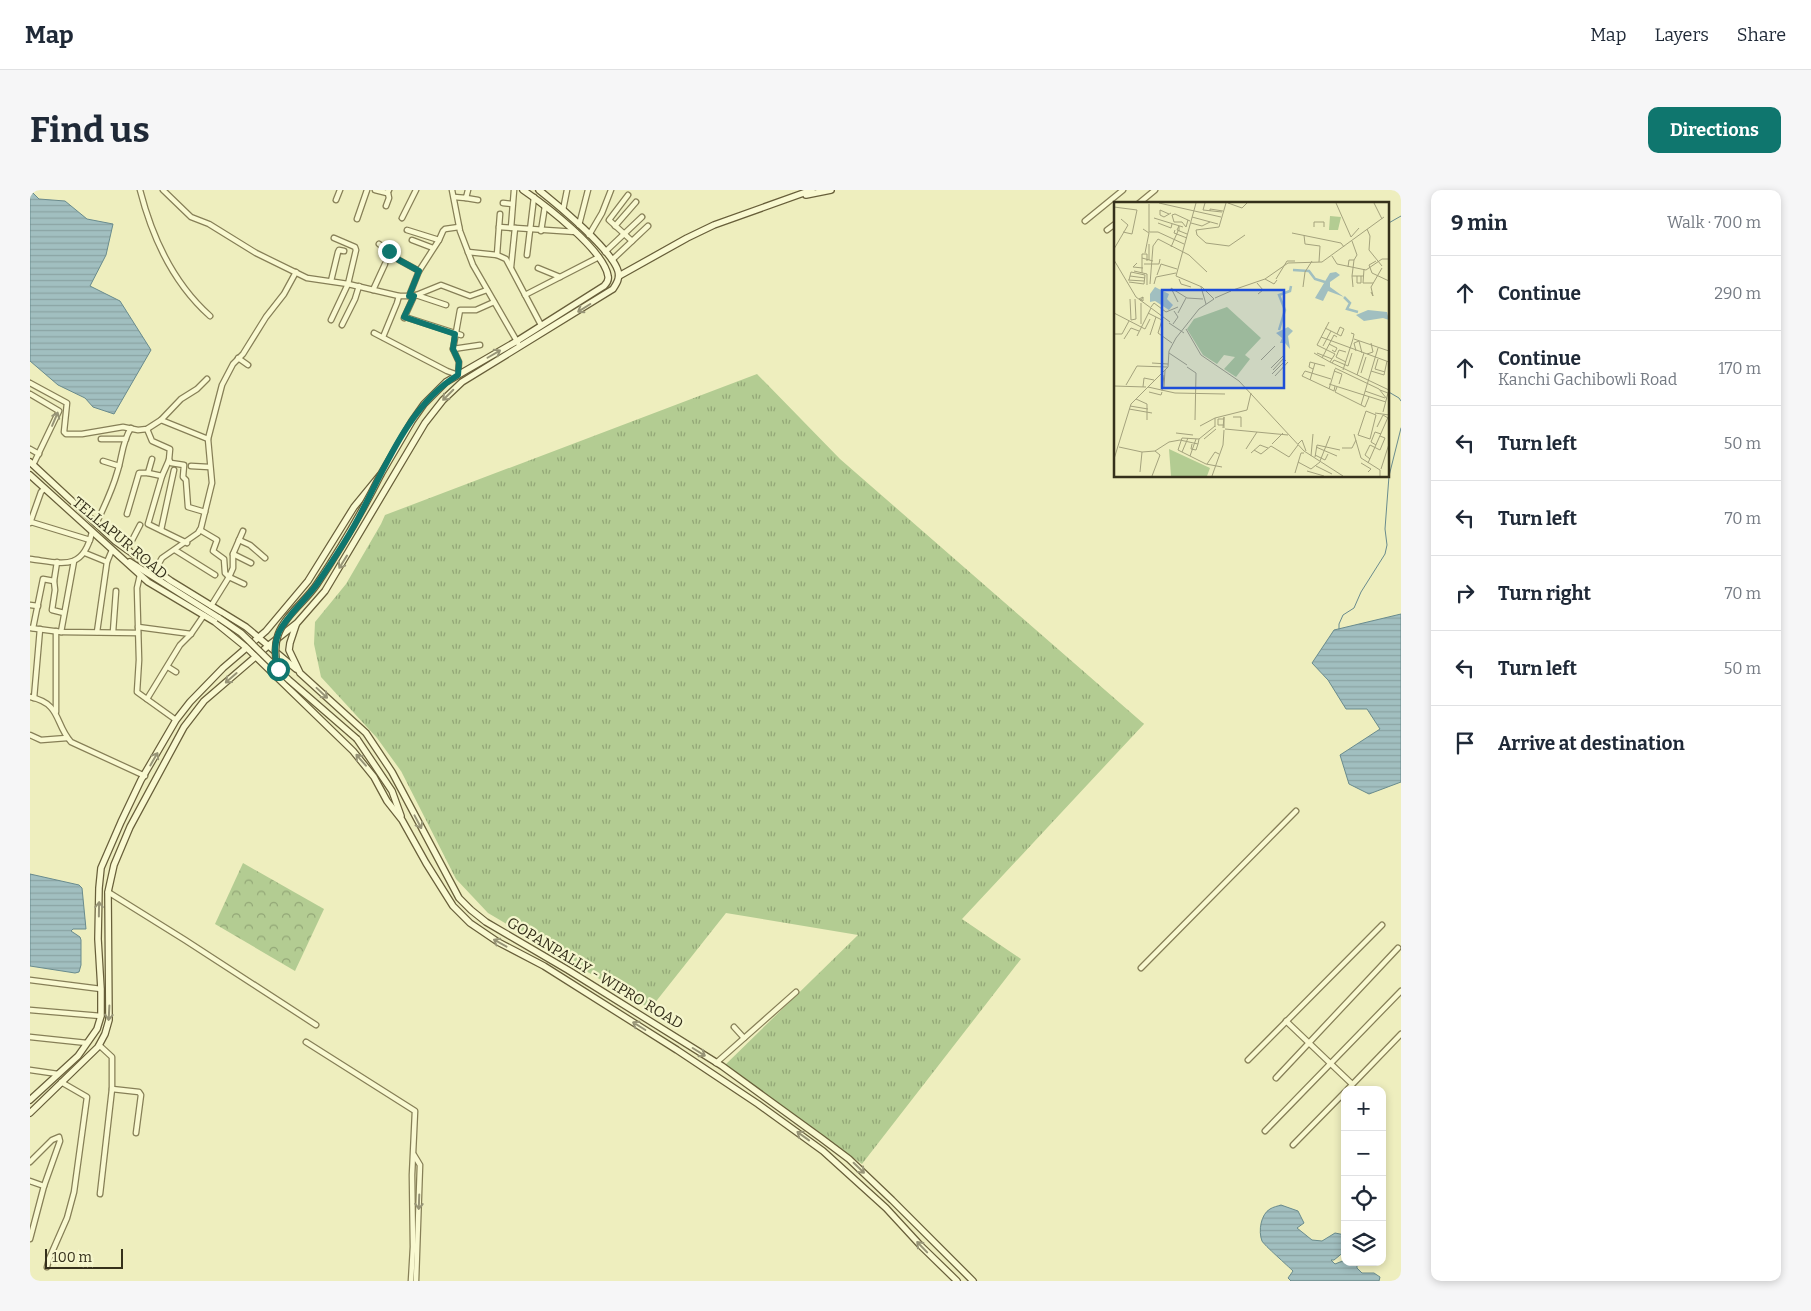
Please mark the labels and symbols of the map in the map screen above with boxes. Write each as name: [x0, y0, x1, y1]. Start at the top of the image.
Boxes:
inset map: [1114, 202, 1388, 478]
route end: [378, 240, 401, 263]
one-way arrow: [578, 303, 592, 313]
one-way arrow: [487, 348, 501, 358]
one-way arrow: [442, 389, 454, 401]
one-way arrow: [51, 412, 61, 427]
street label: TELLAPUR ROAD: [69, 493, 171, 583]
one-way arrow: [338, 555, 349, 569]
route start: [267, 658, 290, 681]
one-way arrow: [225, 672, 238, 683]
one-way arrow: [316, 687, 329, 699]
one-way arrow: [150, 752, 159, 767]
one-way arrow: [355, 754, 366, 767]
one-way arrow: [414, 814, 423, 829]
one-way arrow: [94, 901, 103, 917]
street label: GOPANPALLY - WIPRO ROAD: [504, 913, 686, 1033]
one-way arrow: [493, 938, 508, 947]
one-way arrow: [104, 1004, 113, 1020]
one-way arrow: [633, 1021, 647, 1031]
one-way arrow: [692, 1047, 706, 1057]
one-way arrow: [796, 1131, 810, 1141]
one-way arrow: [852, 1162, 865, 1174]
one-way arrow: [414, 1193, 424, 1209]
one-way arrow: [916, 1241, 928, 1253]
scale bar: [45, 1246, 122, 1269]

